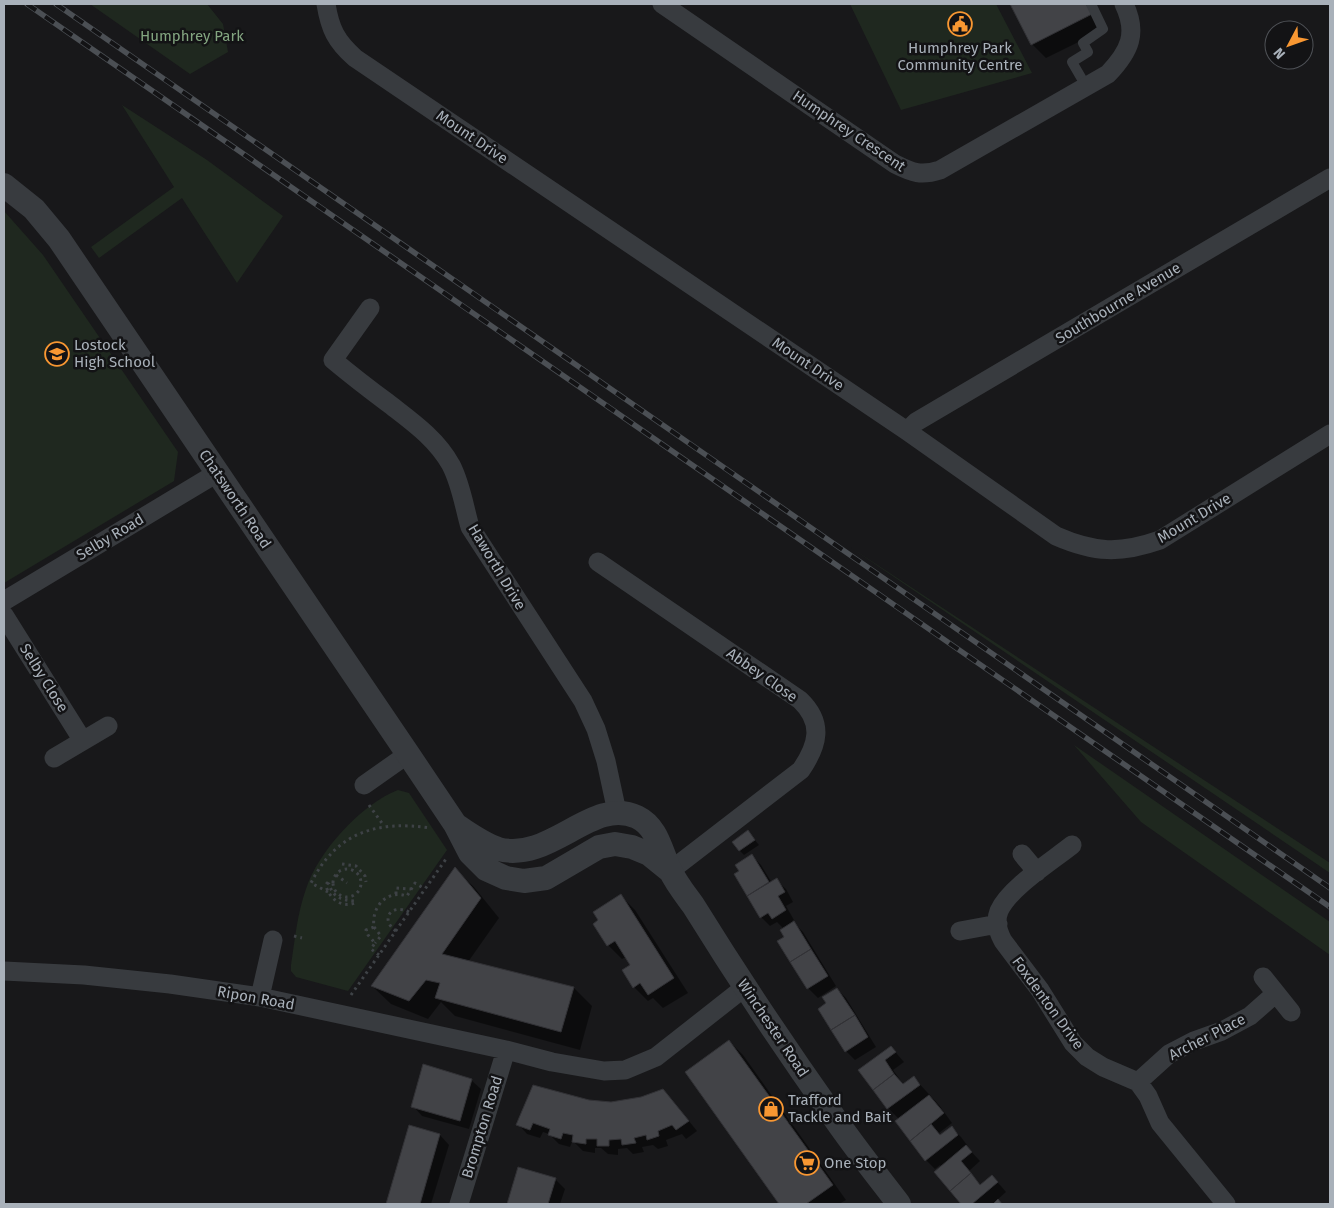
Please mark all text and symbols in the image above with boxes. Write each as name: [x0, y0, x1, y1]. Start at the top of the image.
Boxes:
public building icon: Humphrey Park Community Centre: [947, 11, 973, 37]
north arrow: [1264, 20, 1314, 70]
park label: Humphrey Park: [140, 27, 244, 45]
place label: Humphrey Park Community Centre: [897, 39, 1023, 74]
text: N: [1270, 44, 1289, 62]
street label: Humphrey Crescent: [789, 87, 909, 176]
street label: Mount Drive: [433, 106, 511, 168]
street label: Southbourne Avenue: [1052, 259, 1184, 347]
street label: Mount Drive: [769, 333, 847, 395]
place label: Lostock High School: [74, 336, 156, 371]
school or university icon: Lostock High School: [44, 341, 70, 367]
street label: Chatsworth Road: [195, 446, 275, 552]
street label: Mount Drive: [1154, 489, 1234, 547]
street label: Selby Road: [73, 510, 147, 564]
street label: Haworth Drive: [464, 521, 530, 613]
street label: Selby Close: [16, 640, 72, 716]
street label: Abbey Close: [723, 644, 801, 706]
street label: Foxdenton Drive: [1008, 953, 1088, 1053]
street label: Winchester Road: [734, 976, 812, 1080]
street label: Ripon Road: [216, 982, 296, 1014]
street label: Archer Place: [1166, 1010, 1248, 1064]
street label: Brompton Road: [458, 1074, 506, 1180]
place label: Trafford Tackle and Bait: [788, 1091, 892, 1126]
shop icon: Trafford Tackle and Bait: [758, 1096, 784, 1122]
supermarket icon: One Stop: [794, 1150, 820, 1176]
place label: One Stop: [824, 1154, 886, 1172]

